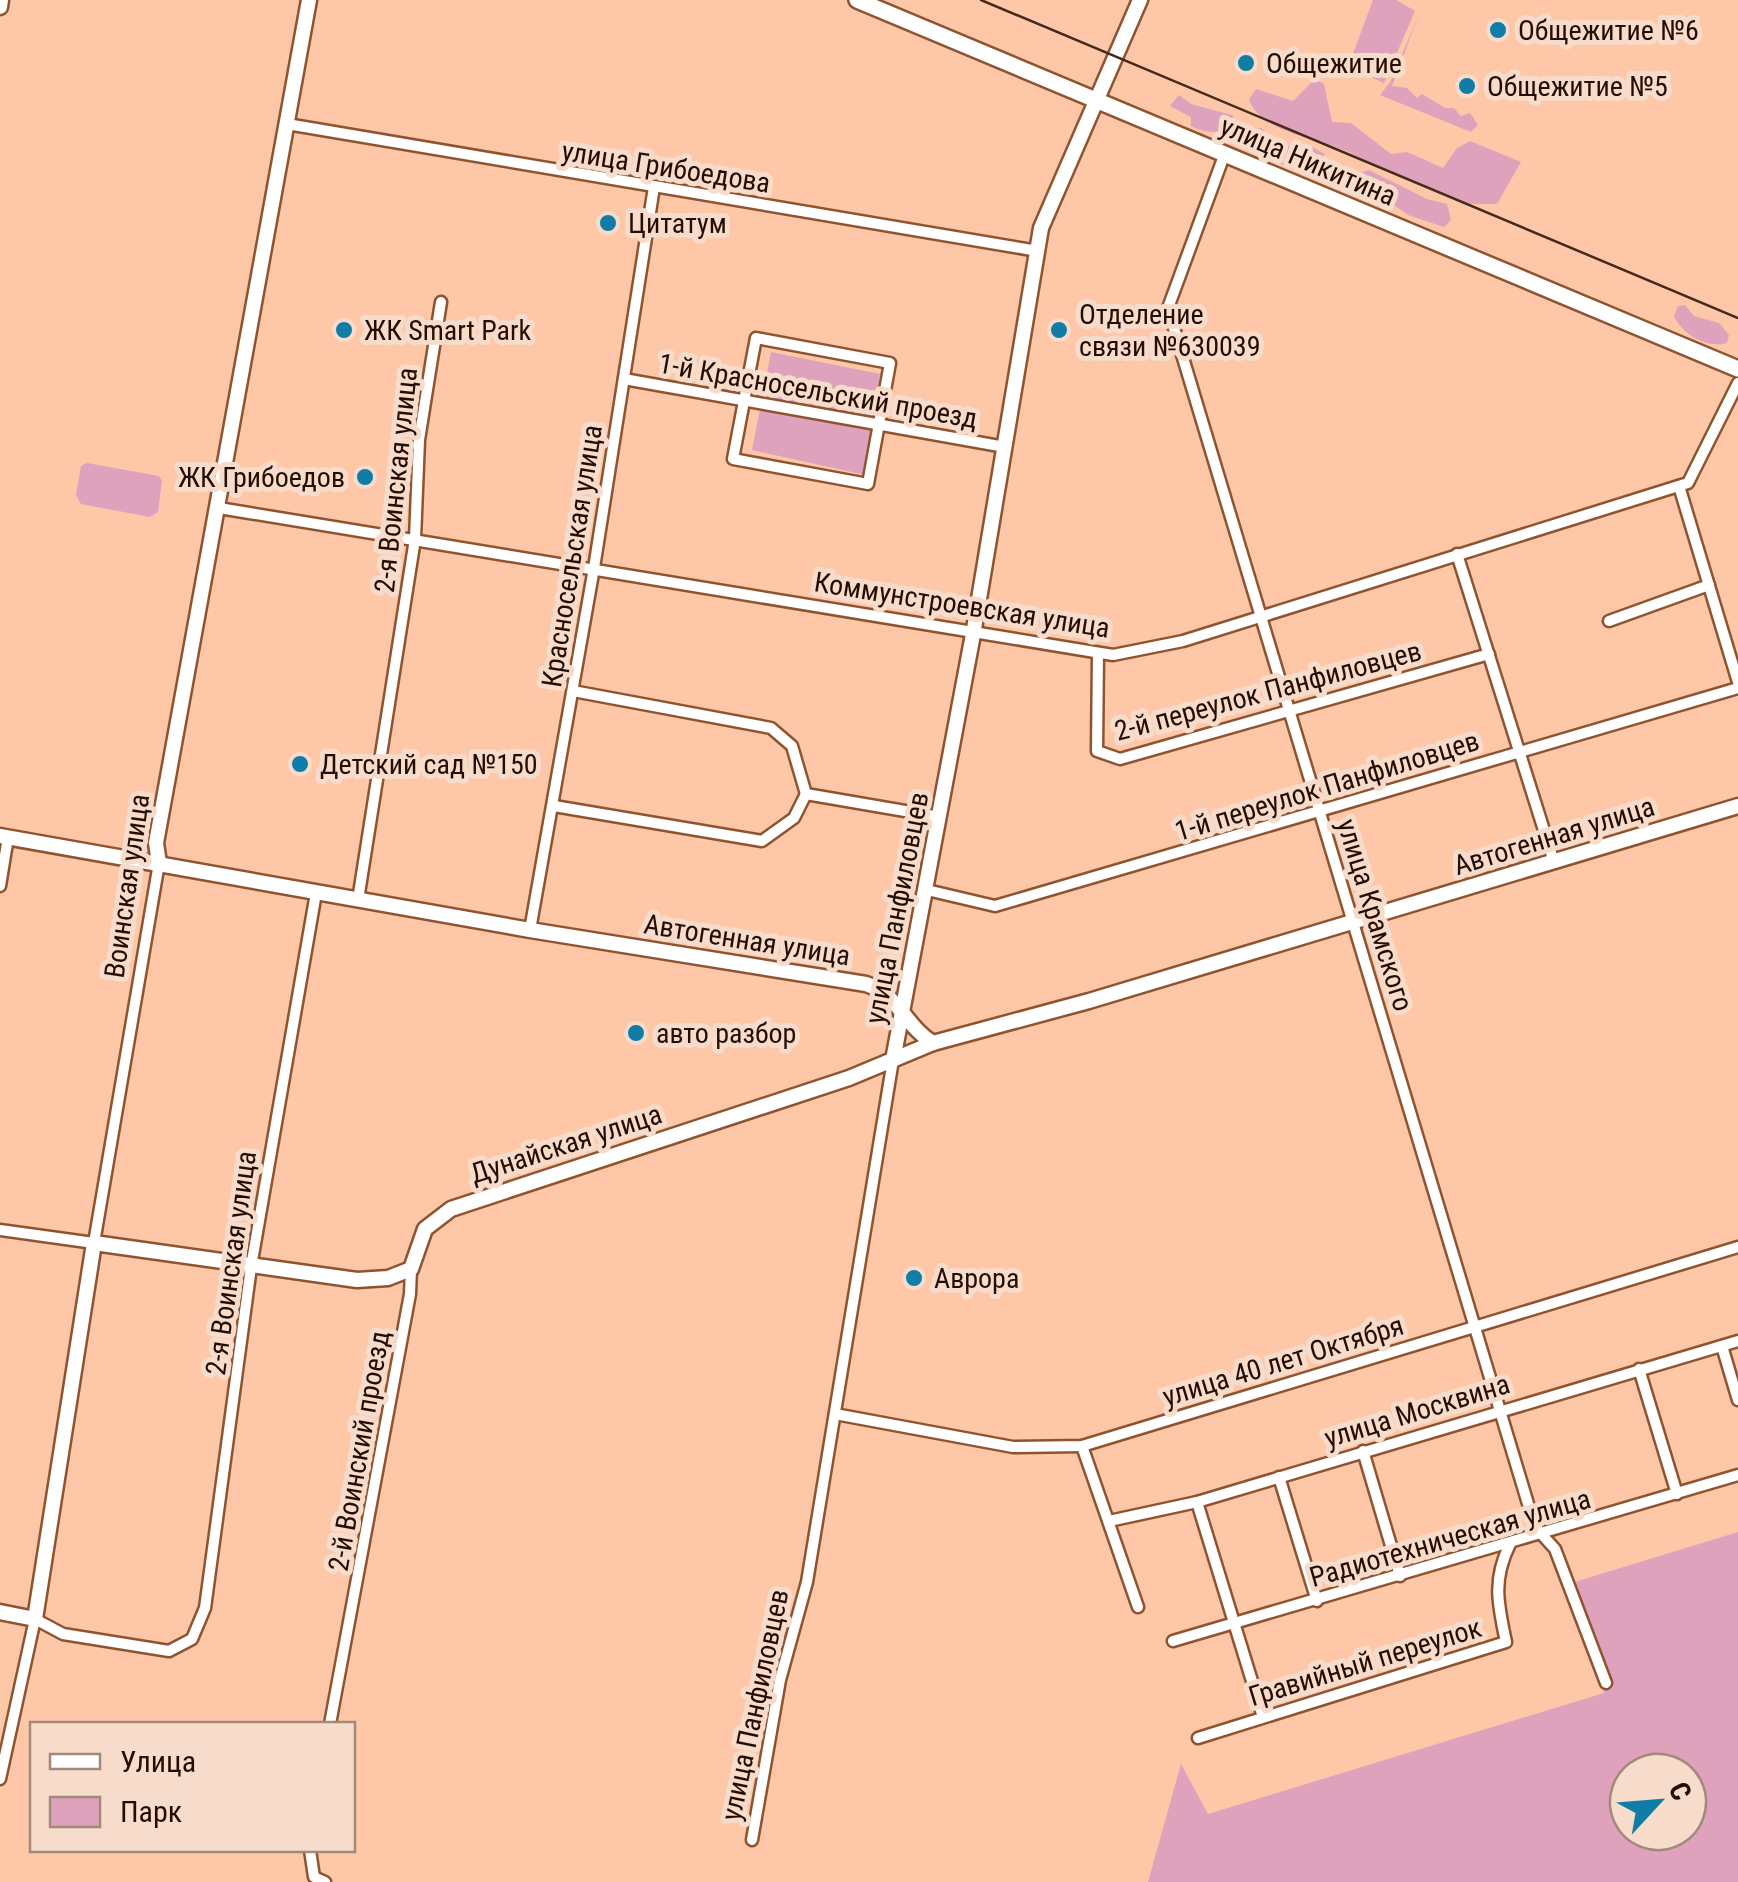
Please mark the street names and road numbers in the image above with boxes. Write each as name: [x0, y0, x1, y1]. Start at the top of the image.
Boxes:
street label: улица Никитина: [1215, 109, 1401, 213]
street label: улица Грибоедова: [559, 134, 773, 200]
street label: 1-й Красносельский проезд: [656, 347, 980, 435]
street label: 2-я Воинская улица: [368, 366, 424, 594]
street label: Красносельская улица: [535, 423, 609, 689]
street label: Коммунстроевская улица: [812, 565, 1112, 645]
street label: 2-й переулок Панфиловцев: [1111, 634, 1425, 748]
street label: 1-й переулок Панфиловцев: [1171, 724, 1483, 848]
street label: улица Панфиловцев: [858, 789, 936, 1027]
street label: Автогенная улица: [1450, 790, 1658, 882]
street label: Воинская улица: [98, 792, 156, 980]
street label: улица Крамского: [1330, 815, 1420, 1015]
street label: Автогенная улица: [642, 907, 852, 973]
street label: Дунайская улица: [466, 1097, 666, 1191]
street label: 2-я Воинская улица: [199, 1149, 263, 1377]
street label: улица 40 лет Октября: [1159, 1309, 1407, 1413]
street label: 2-й Воинский проезд: [322, 1328, 396, 1574]
street label: улица Москвина: [1320, 1367, 1514, 1455]
street label: Радиотехническая улица: [1306, 1482, 1594, 1594]
street label: улица Панфиловцев: [714, 1586, 796, 1824]
street label: Гравийный переулок: [1245, 1611, 1485, 1713]

